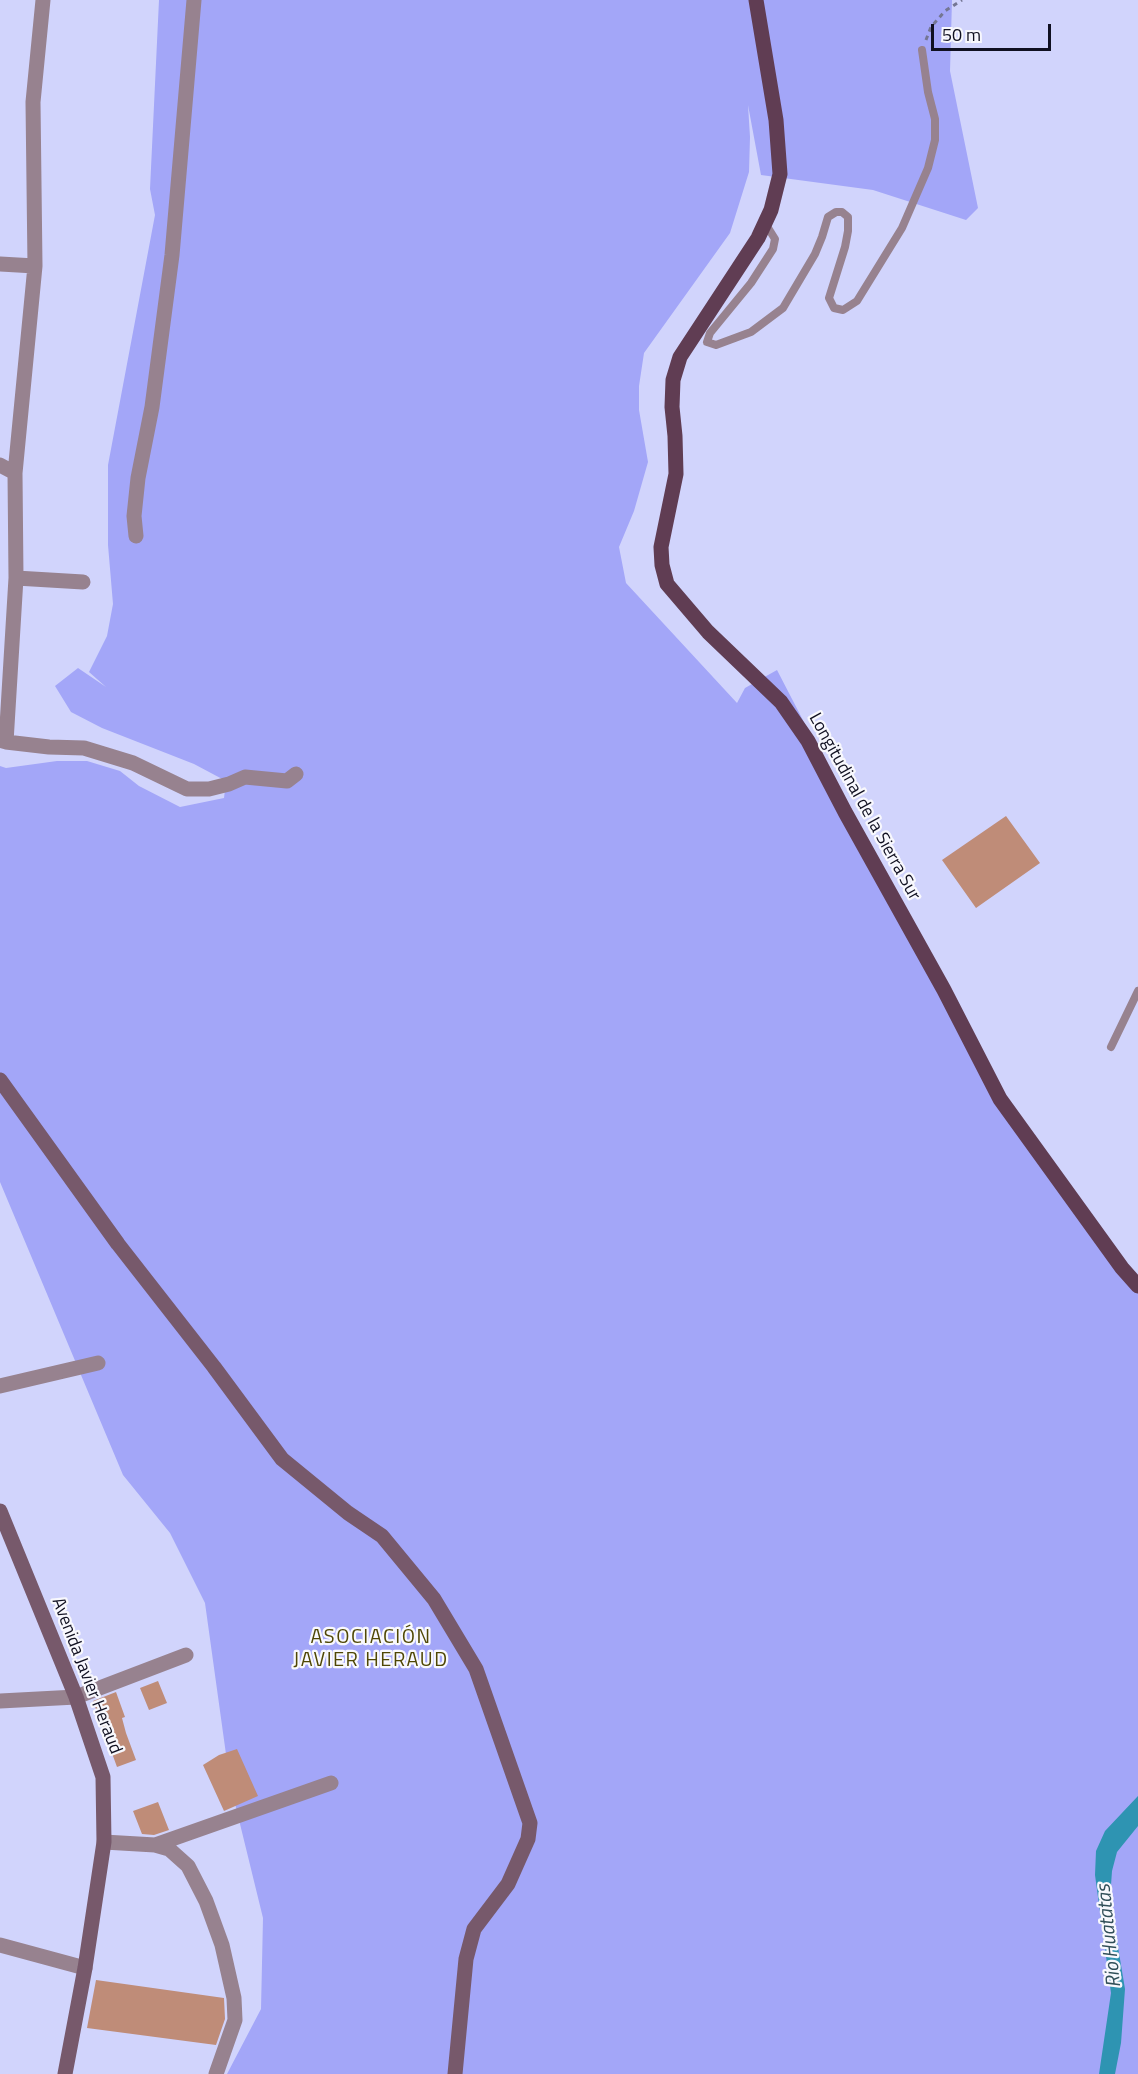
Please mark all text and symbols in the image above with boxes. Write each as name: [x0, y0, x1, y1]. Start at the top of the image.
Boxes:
scale bar: [934, 12, 1054, 50]
text: 50 m: [942, 21, 981, 48]
street label: Longitudinal de la Sierra Sur: [804, 710, 924, 904]
street label: Avenida Javier Heraud: [46, 1595, 126, 1757]
district label: ASOCIACIÓN JAVIER HERAUD: [293, 1626, 449, 1673]
water label: Rio Huatatas: [1093, 1883, 1127, 1989]

